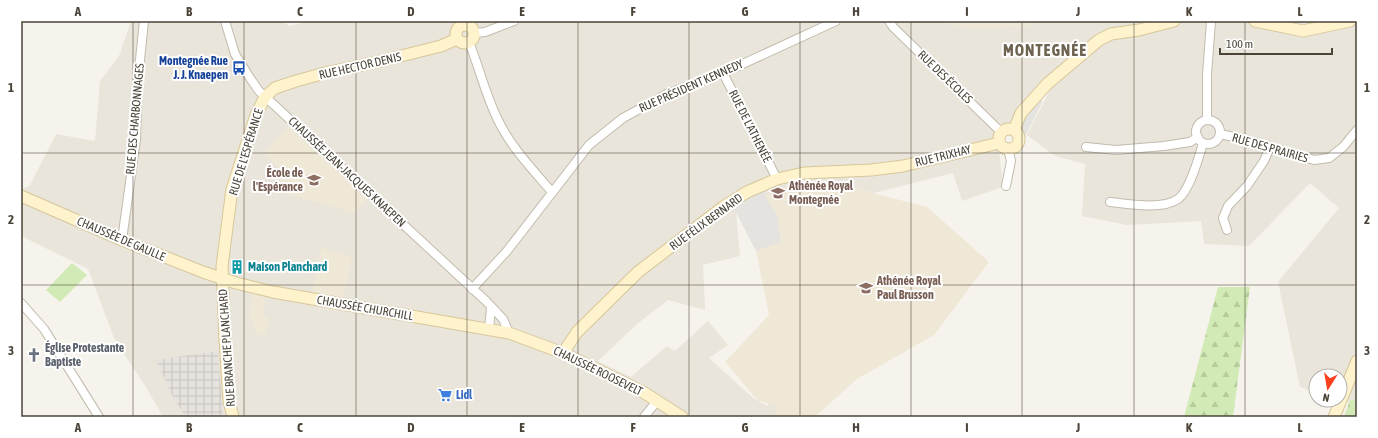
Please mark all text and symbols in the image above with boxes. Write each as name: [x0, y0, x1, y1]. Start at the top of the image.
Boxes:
text: A: [74, 4, 82, 19]
text: B: [186, 4, 193, 19]
text: C: [297, 4, 303, 19]
text: D: [407, 4, 415, 19]
text: E: [519, 4, 525, 19]
text: F: [630, 4, 636, 19]
text: G: [742, 4, 749, 19]
text: H: [852, 4, 860, 19]
text: I: [965, 4, 969, 19]
text: J: [1075, 4, 1080, 19]
text: K: [1186, 4, 1193, 19]
text: L: [1297, 4, 1303, 19]
scale bar: [1220, 30, 1332, 56]
text: 100 m: [1226, 37, 1253, 51]
district label: MONTEGNÉE: [1003, 41, 1087, 59]
street label: RUE DES ÉCOLES: [915, 47, 975, 107]
street label: RUE HECTOR DENIS: [317, 50, 403, 82]
place label: Montegnée Rue J. J. Knaepen: [159, 54, 229, 82]
street label: RUE PRÉSIDENT KENNEDY: [637, 56, 746, 115]
bus stop icon: Montegnée Rue J. J. Knaepen: [231, 60, 247, 76]
street label: RUE DES CHARBONNAGES: [123, 63, 147, 175]
text: 1: [8, 80, 14, 95]
text: 1: [1364, 80, 1370, 95]
street label: RUE DE L'ATHENÉE: [726, 87, 774, 165]
street label: RUE DE L'ESPÉRANCE: [226, 107, 266, 197]
street label: CHAUSSÉE JEAN-JACQUES KNAEPEN: [286, 114, 408, 230]
street label: RUE DES PRAIRIES: [1230, 130, 1310, 166]
street label: RUE TRIXHAY: [914, 142, 973, 170]
place label: École de l'Espérance: [253, 165, 304, 194]
school or university icon: École de l'Espérance: [306, 172, 322, 188]
place label: Athénée Royal Montegnée: [788, 179, 854, 207]
school or university icon: Athénée Royal Montegnée: [770, 185, 786, 201]
street label: RUE FÉLIX BERNARD: [667, 191, 746, 253]
text: 2: [8, 212, 14, 227]
text: 2: [1364, 212, 1370, 227]
street label: CHAUSSÉE DE GAULLE: [75, 214, 167, 264]
building icon: Maison Planchard: [229, 259, 245, 275]
place label: Maison Planchard: [248, 260, 328, 274]
place label: Athénée Royal Paul Brusson: [876, 274, 942, 302]
school or university icon: Athénée Royal Paul Brusson: [858, 280, 874, 296]
street label: RUE BRANCHE PLANCHARD: [216, 288, 238, 407]
street label: CHAUSSÉE CHURCHILL: [316, 293, 414, 323]
place label: Église Protestante Baptiste: [45, 340, 125, 369]
text: 3: [8, 343, 14, 358]
street label: CHAUSSÉE ROOSEVELT: [551, 343, 645, 399]
text: 3: [1364, 343, 1370, 358]
church icon: Église Protestante Baptiste: [26, 347, 42, 363]
north arrow: [1308, 368, 1348, 408]
supermarket icon: Lidl: [437, 387, 453, 403]
place label: Lidl: [456, 388, 473, 402]
text: N: [1322, 391, 1330, 404]
text: A: [74, 420, 82, 435]
text: B: [186, 420, 193, 435]
text: C: [297, 420, 303, 435]
text: D: [407, 420, 415, 435]
text: E: [519, 420, 525, 435]
text: F: [630, 420, 636, 435]
text: G: [742, 420, 749, 435]
text: H: [852, 420, 860, 435]
text: I: [965, 420, 969, 435]
text: J: [1075, 420, 1080, 435]
text: K: [1186, 420, 1193, 435]
text: L: [1297, 420, 1303, 435]

